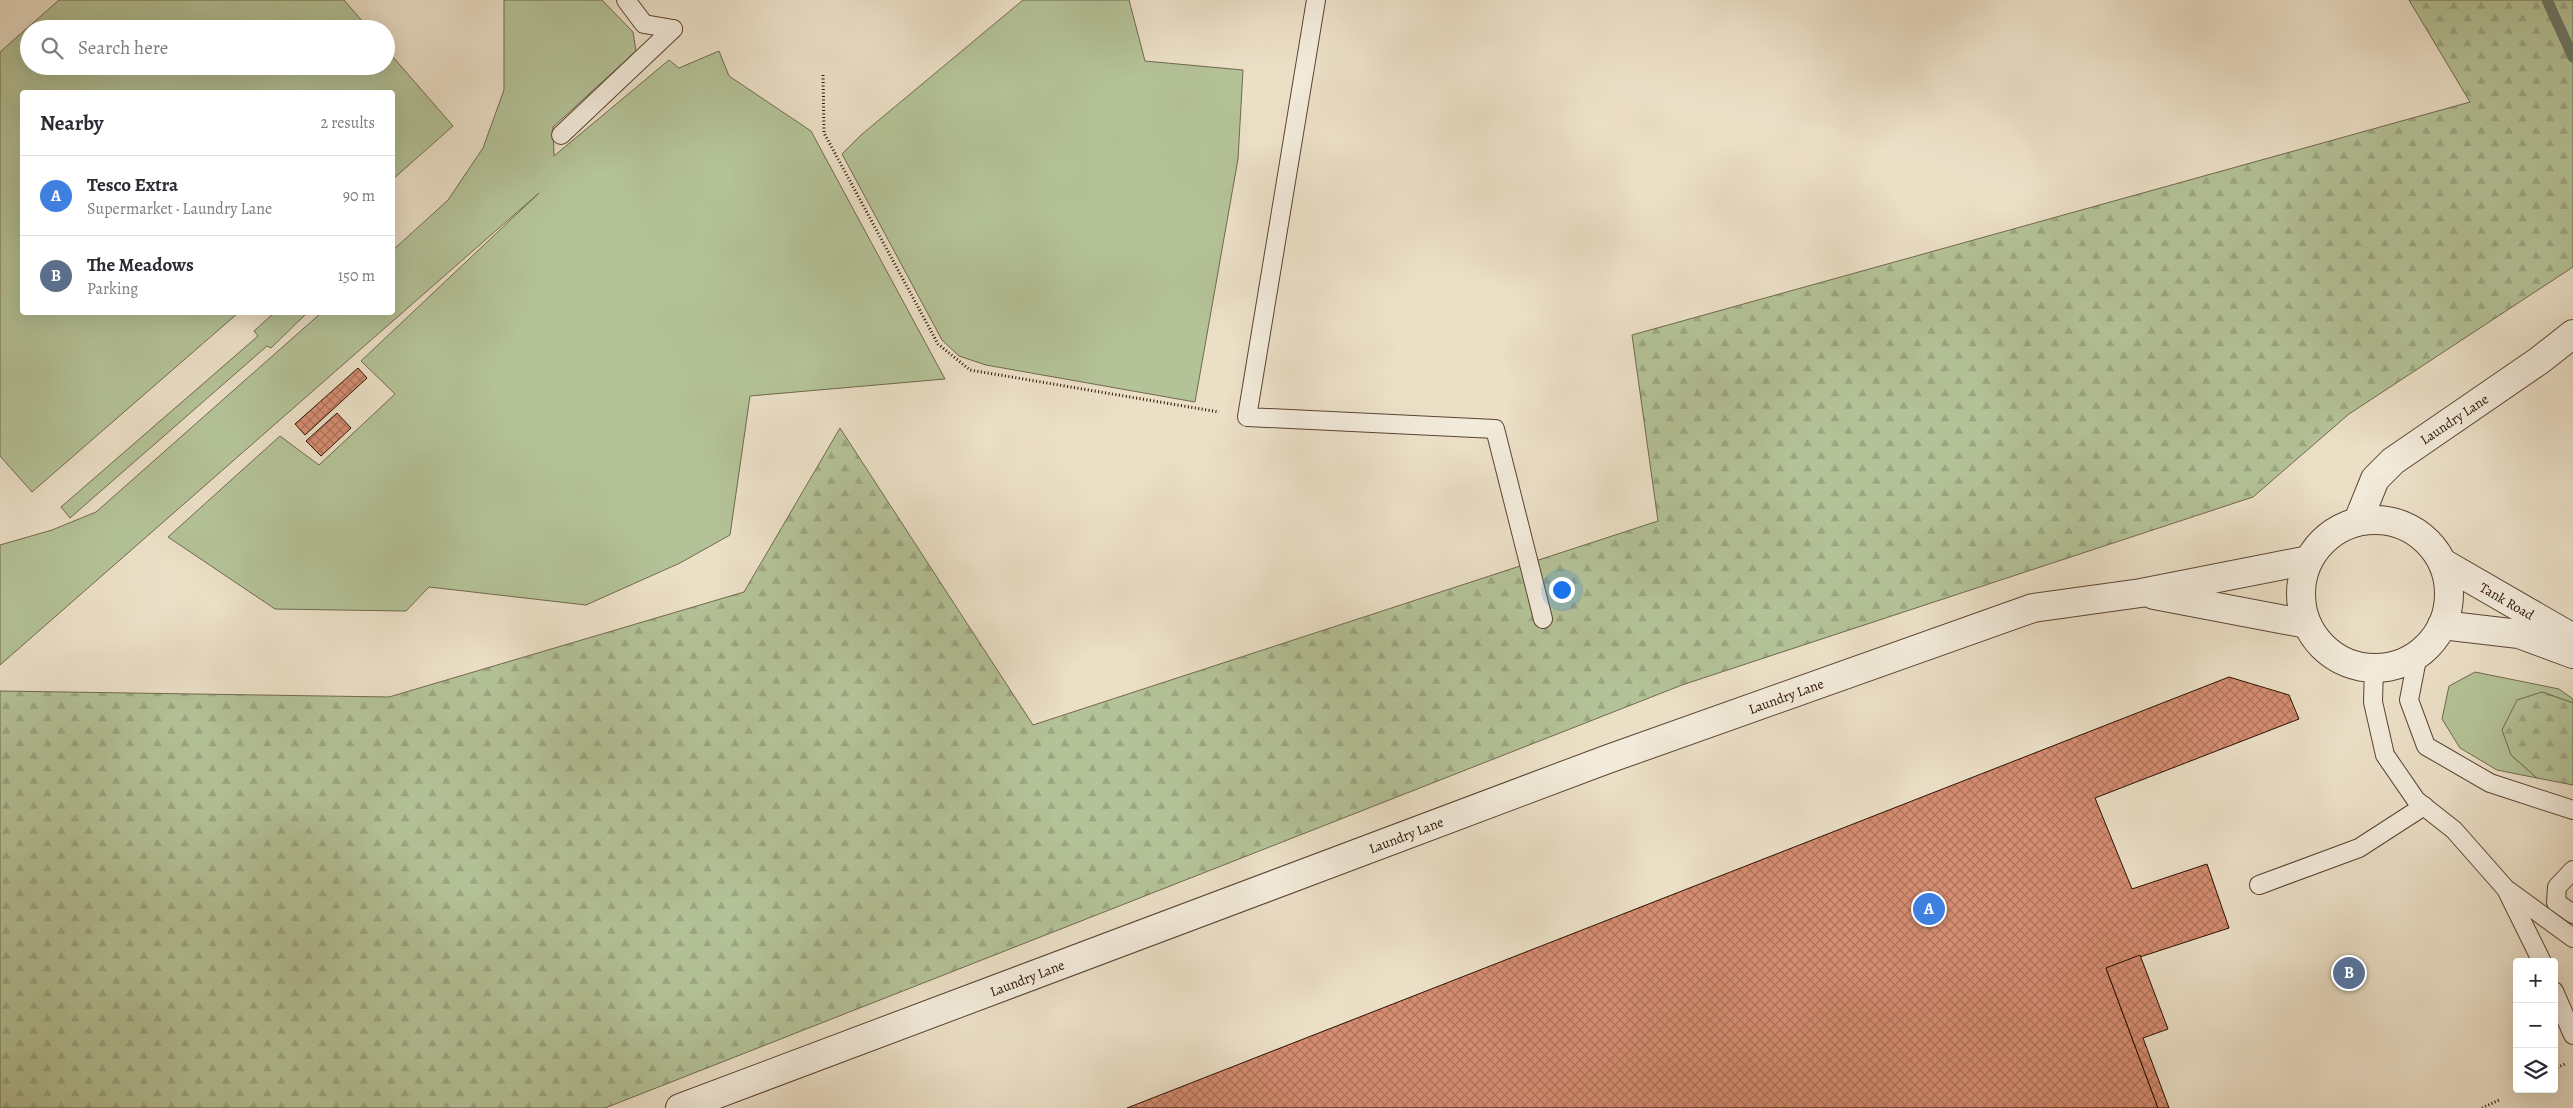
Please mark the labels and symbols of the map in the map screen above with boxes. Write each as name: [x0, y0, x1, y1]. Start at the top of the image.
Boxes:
street label: Laundry Lane: [2416, 390, 2492, 449]
your location: [1549, 577, 1575, 603]
street label: Tank Road: [2476, 578, 2538, 625]
street label: Laundry Lane: [1746, 674, 1826, 719]
street label: Laundry Lane: [1366, 813, 1446, 858]
pin: A: [1913, 890, 1945, 928]
pin: B: [2333, 954, 2365, 992]
street label: Laundry Lane: [987, 956, 1067, 1001]

